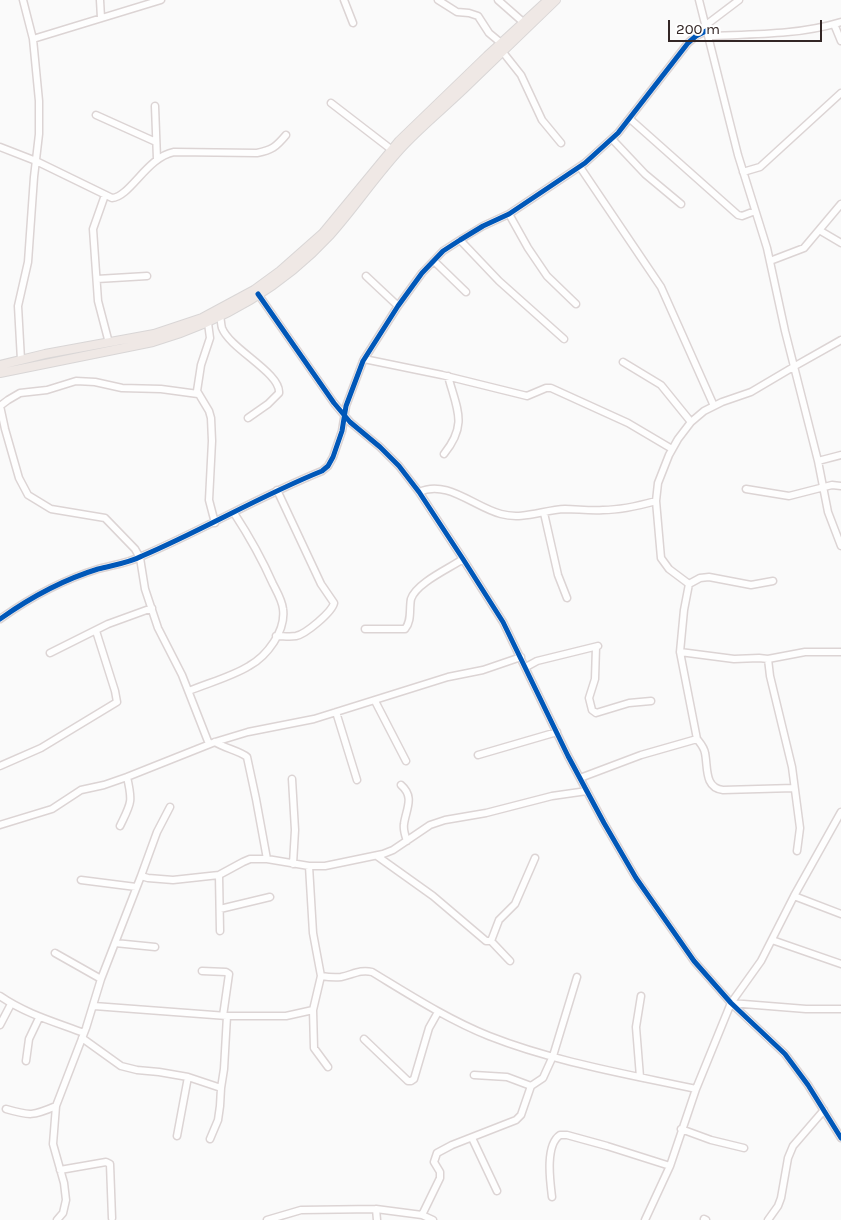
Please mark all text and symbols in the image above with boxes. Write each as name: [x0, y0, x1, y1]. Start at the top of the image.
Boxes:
scale bar: [671, 10, 825, 42]
text: 200 m: [676, 20, 720, 38]

